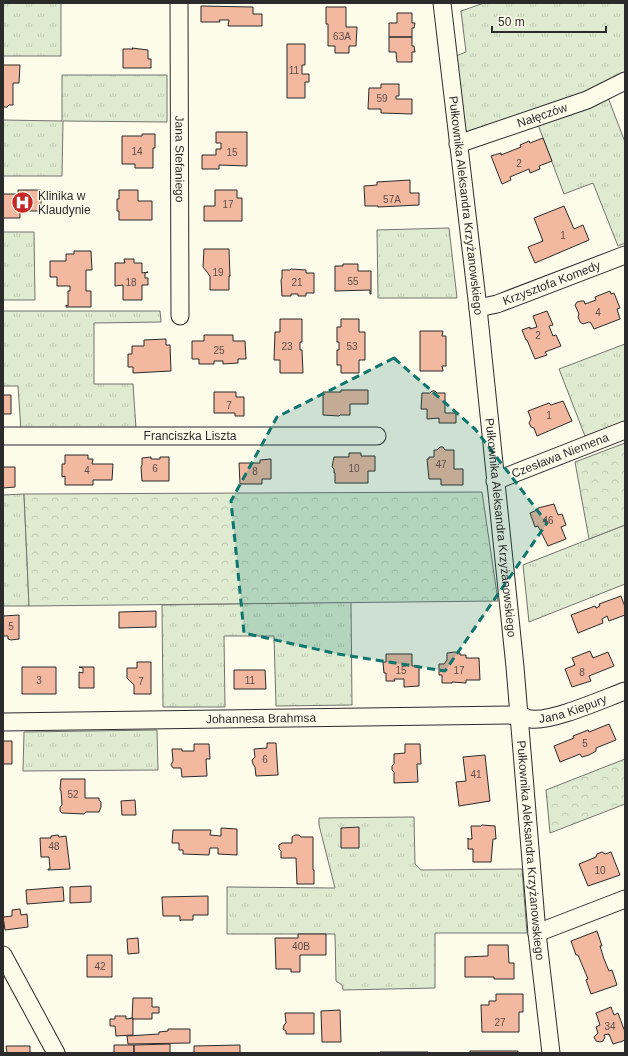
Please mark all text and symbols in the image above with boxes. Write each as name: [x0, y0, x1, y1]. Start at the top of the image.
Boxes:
scale bar: [492, 8, 606, 34]
text: 50 m: [498, 15, 525, 29]
house number: 63A: [333, 31, 351, 42]
house number: 11: [289, 65, 300, 76]
house number: 59: [376, 93, 388, 104]
street label: Pułkownika Aleksandra Krzyżanowskiego: [446, 95, 486, 316]
street label: Nałęczów: [515, 100, 569, 130]
street label: Jana Stefaniego: [172, 116, 187, 203]
house number: 14: [131, 146, 143, 157]
house number: 15: [226, 147, 238, 158]
house number: 2: [516, 158, 522, 169]
place label: Klinika w Klaudynie: [38, 189, 91, 217]
hospital icon: Klinika w Klaudynie: [9, 190, 35, 216]
house number: 57A: [383, 194, 401, 205]
house number: 17: [222, 199, 234, 210]
house number: 1: [560, 230, 566, 241]
street label: Krzysztofa Komedy: [501, 258, 603, 308]
house number: 19: [212, 267, 224, 278]
house number: 55: [347, 276, 359, 287]
house number: 18: [125, 277, 137, 288]
house number: 21: [291, 277, 303, 288]
house number: 4: [595, 307, 601, 318]
house number: 2: [535, 330, 541, 341]
house number: 23: [281, 341, 293, 352]
house number: 53: [346, 341, 358, 352]
house number: 25: [213, 345, 225, 356]
house number: 7: [226, 400, 232, 411]
house number: 1: [546, 410, 552, 421]
street label: Pułkownika Aleksandra Krzyżanowskiego: [482, 417, 519, 638]
street label: Franciszka Liszta: [144, 429, 237, 443]
street label: Czesława Niemena: [509, 430, 611, 481]
house number: 47: [435, 459, 447, 470]
house number: 6: [152, 463, 158, 474]
house number: 10: [348, 463, 360, 474]
house number: 4: [84, 465, 90, 476]
house number: 8: [252, 466, 258, 477]
house number: 46: [542, 515, 554, 526]
house number: 5: [8, 621, 14, 632]
house number: 15: [395, 665, 407, 676]
house number: 17: [453, 665, 465, 676]
house number: 8: [579, 667, 585, 678]
house number: 3: [36, 675, 42, 686]
house number: 11: [245, 675, 256, 686]
house number: 7: [138, 676, 144, 687]
street label: Jana Kiepury: [538, 692, 609, 726]
street label: Johannesa Brahmsa: [206, 711, 316, 726]
house number: 5: [582, 738, 588, 749]
street label: Pułkownika Aleksandra Krzyżanowskiego: [514, 740, 547, 961]
house number: 6: [262, 754, 268, 765]
house number: 41: [470, 769, 482, 780]
house number: 52: [67, 789, 79, 800]
house number: 48: [48, 841, 60, 852]
house number: 10: [594, 865, 606, 876]
house number: 40B: [292, 941, 310, 952]
house number: 42: [94, 961, 106, 972]
house number: 27: [494, 1017, 506, 1028]
house number: 34: [604, 1021, 616, 1032]

